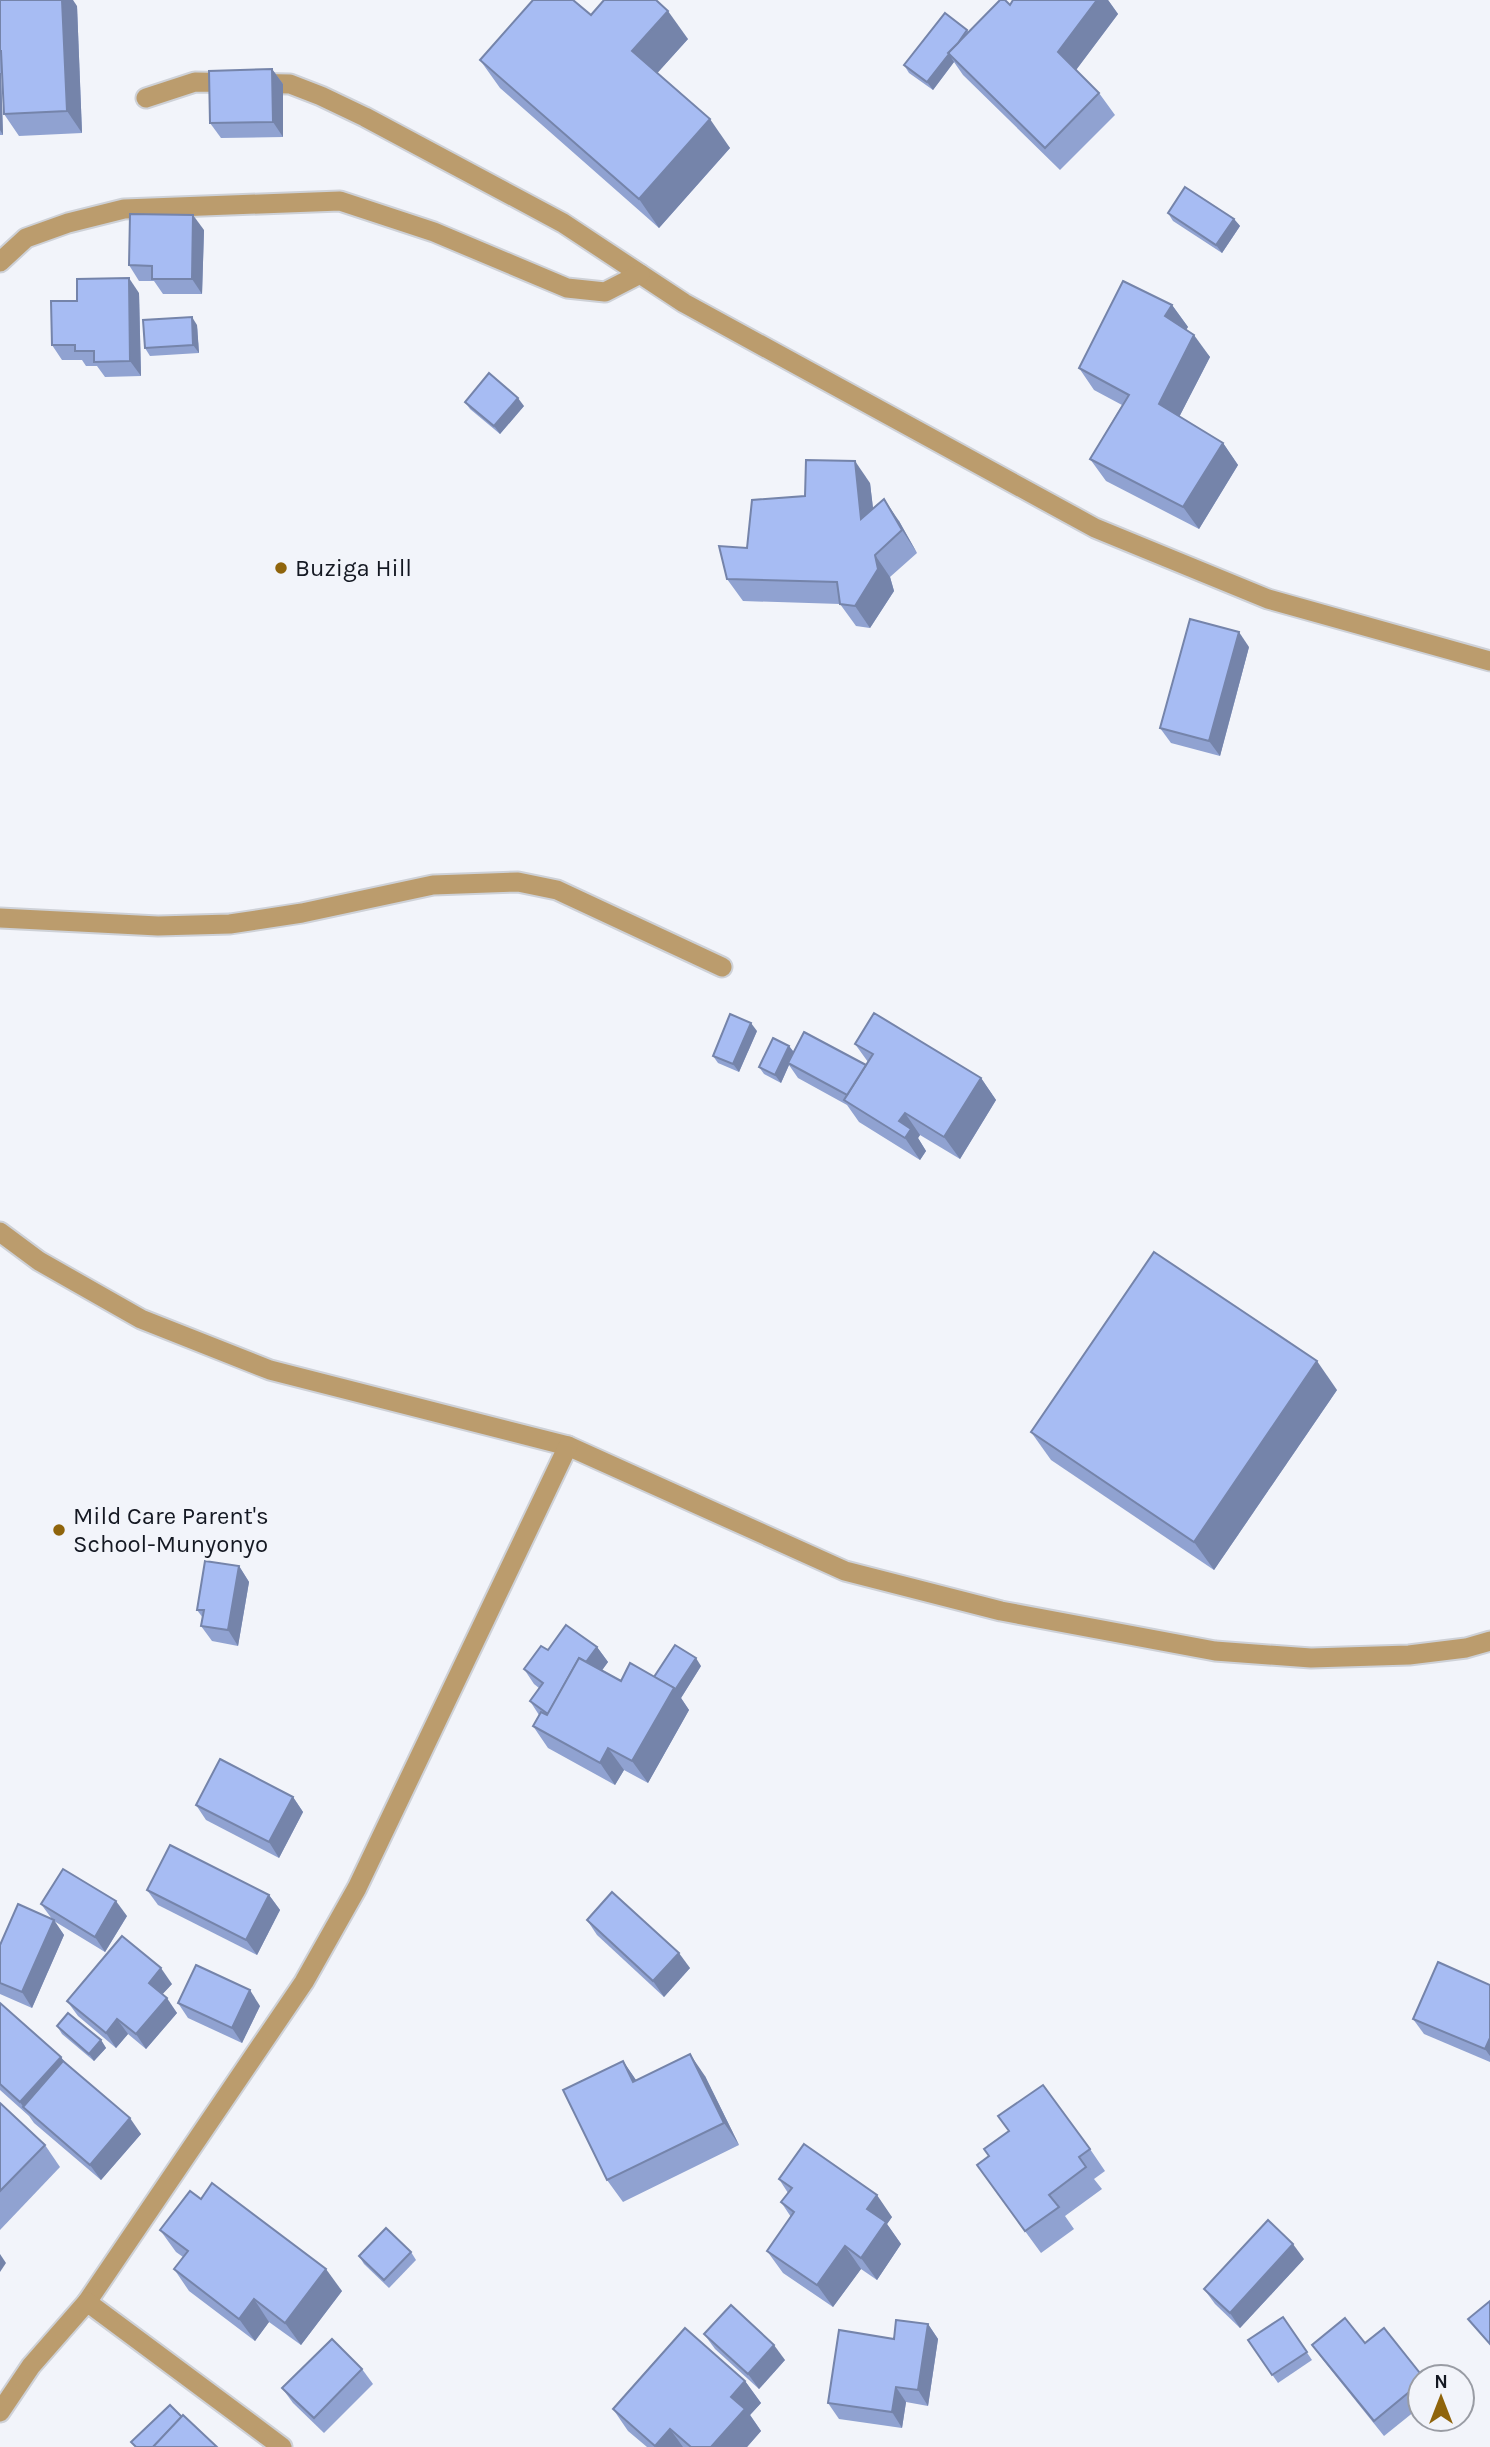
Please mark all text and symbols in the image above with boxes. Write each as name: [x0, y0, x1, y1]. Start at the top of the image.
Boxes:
place label: Buziga Hill: [295, 554, 412, 582]
marker: Buziga Hill: [273, 560, 289, 576]
place label: Mild Care Parent's School-Munyonyo: [73, 1502, 269, 1558]
marker: Mild Care Parent's School-Munyonyo: [51, 1522, 67, 1538]
north arrow: [1406, 2363, 1476, 2433]
text: N: [1434, 2371, 1448, 2393]

